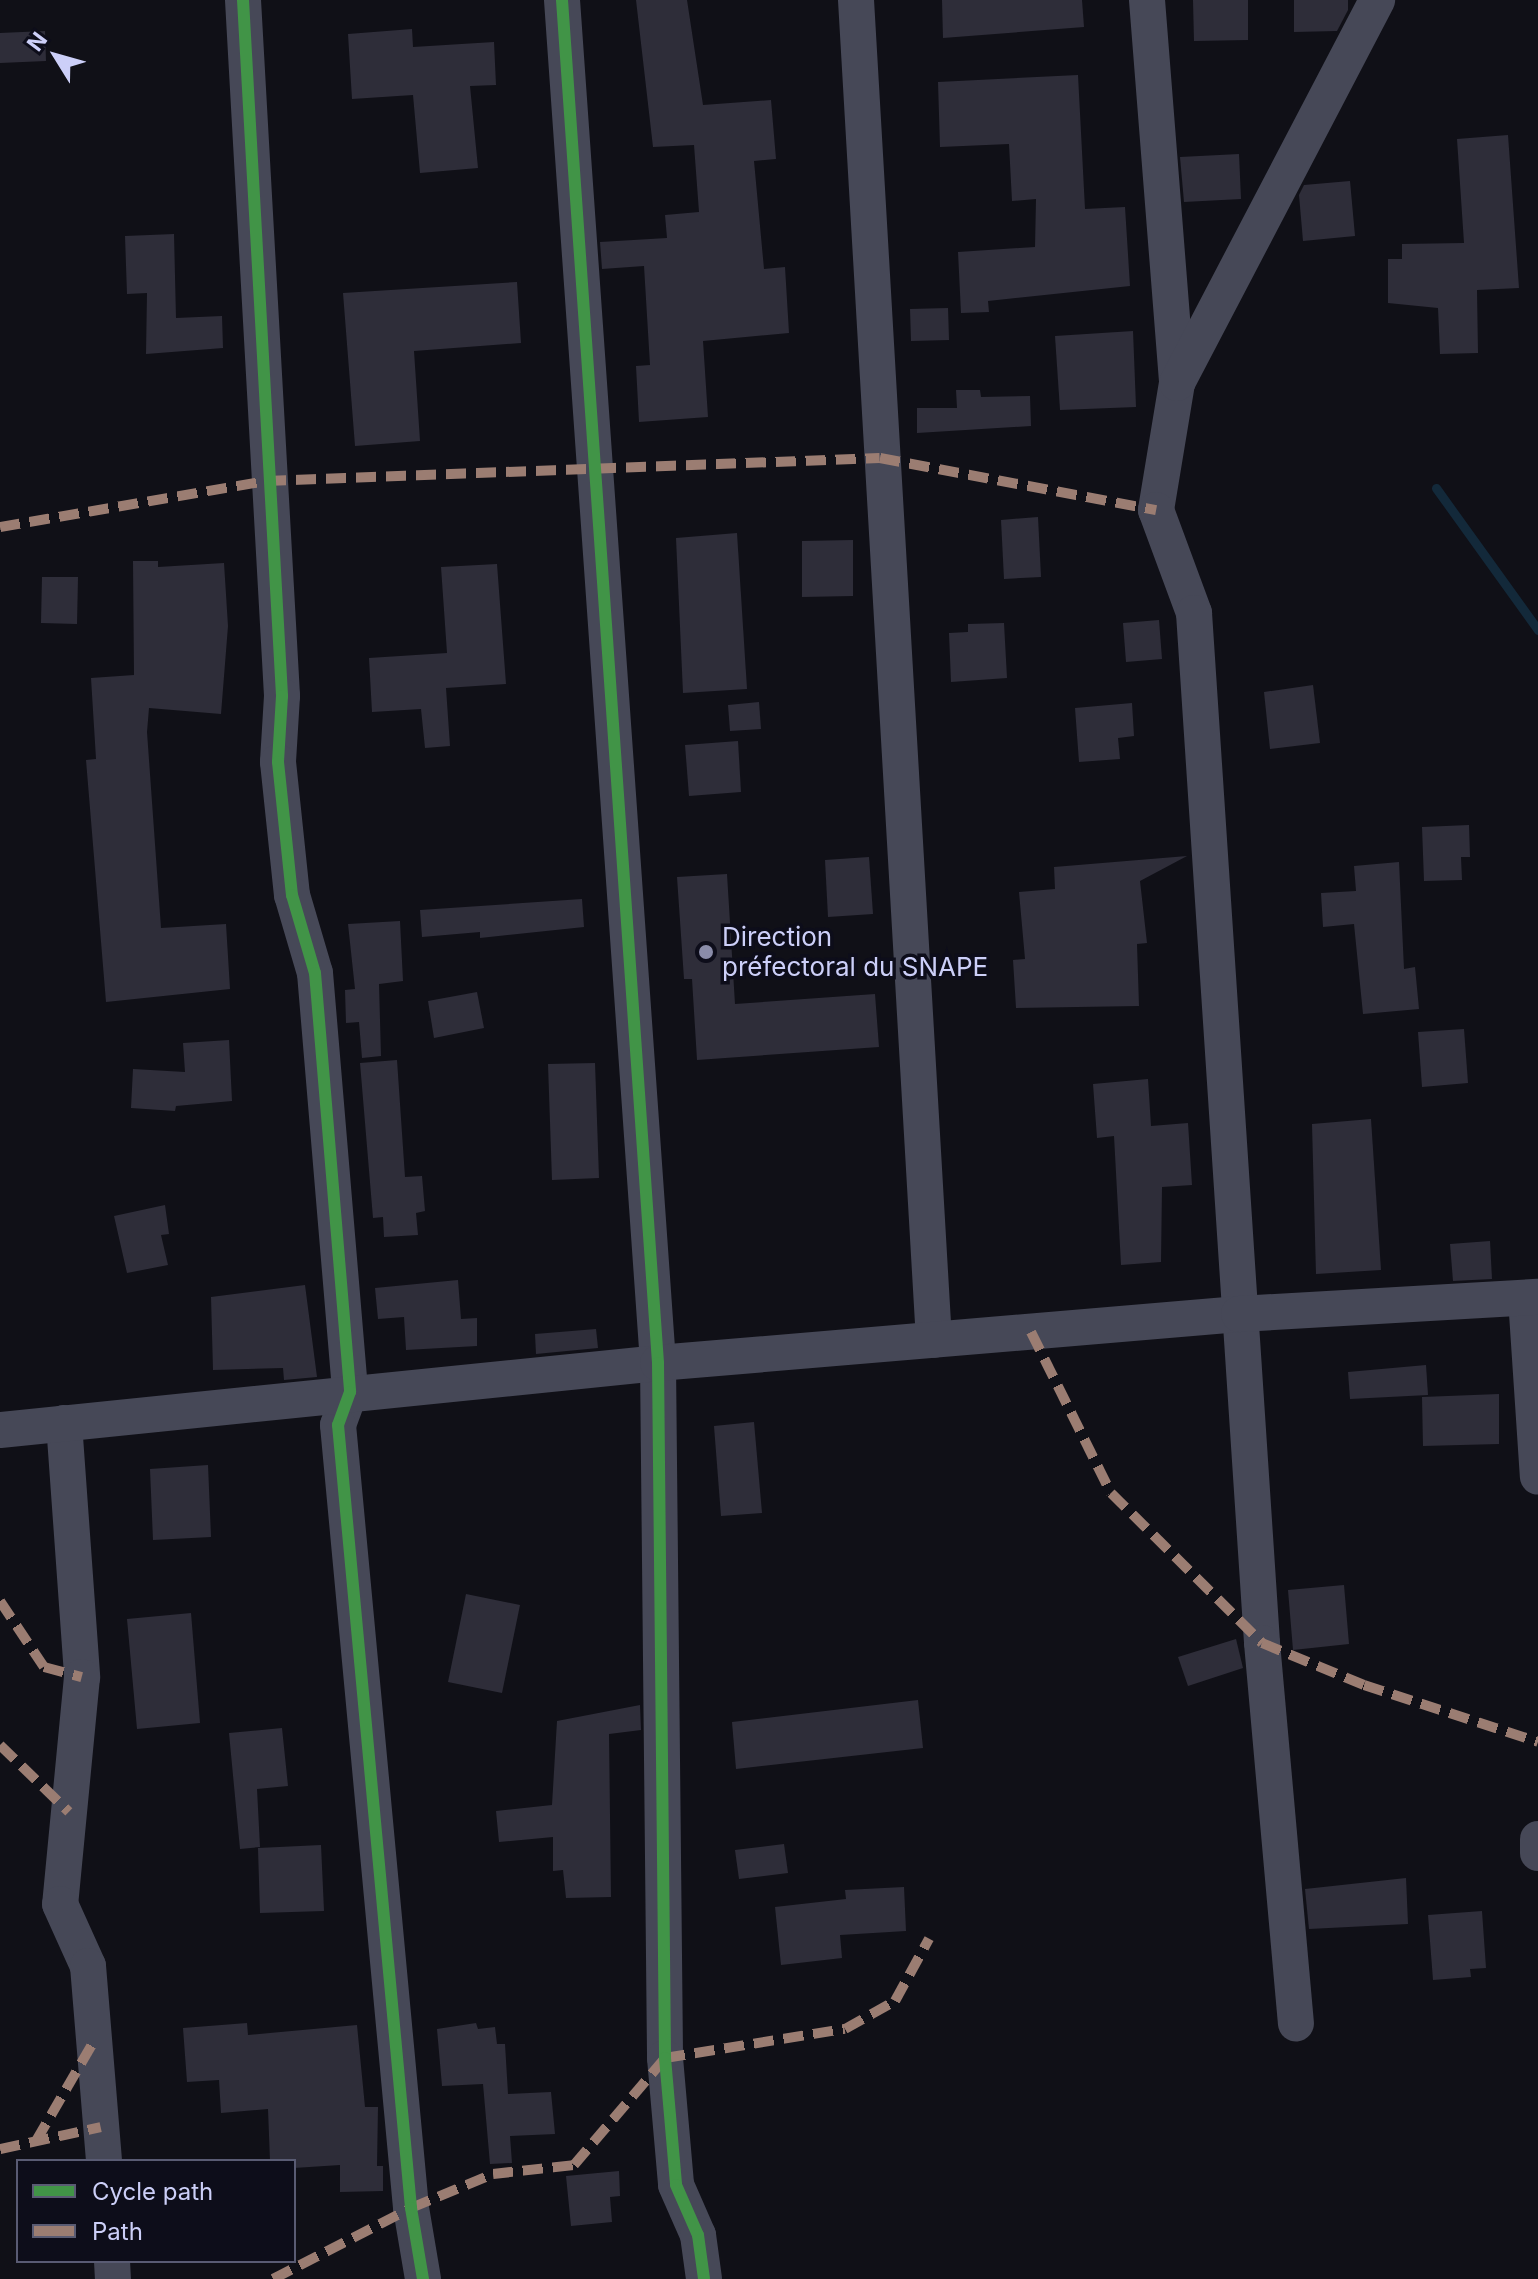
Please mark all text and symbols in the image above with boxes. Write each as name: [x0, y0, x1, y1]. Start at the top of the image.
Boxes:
north arrow: [16, 16, 96, 96]
text: N: [21, 27, 52, 56]
place label: Direction préfectoral du SNAPE: [722, 921, 988, 982]
marker: Direction préfectoral du SNAPE: [697, 943, 715, 961]
legend: [16, 2159, 296, 2263]
text: Cycle path: [92, 2177, 213, 2206]
text: Path: [92, 2217, 143, 2246]

